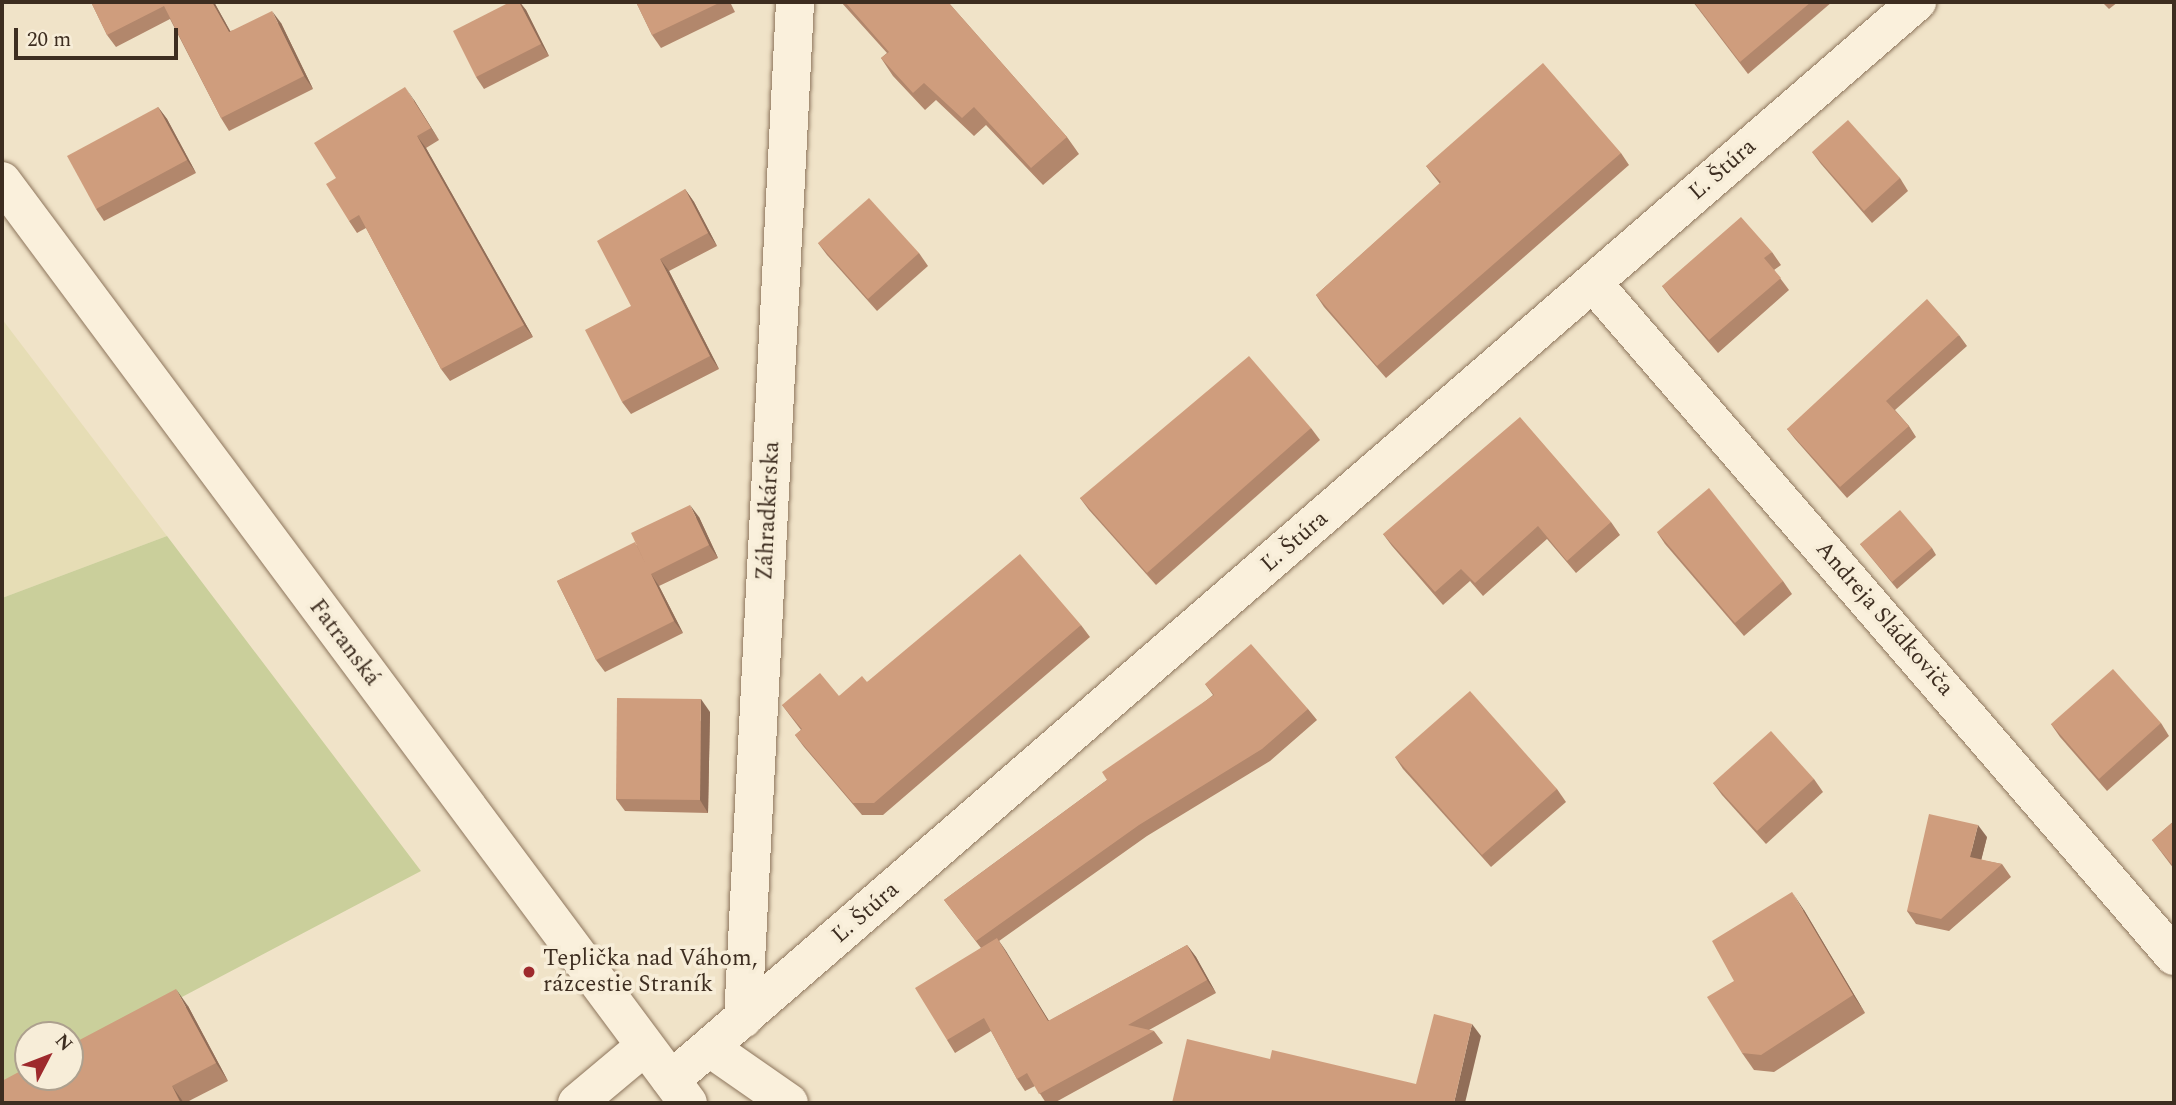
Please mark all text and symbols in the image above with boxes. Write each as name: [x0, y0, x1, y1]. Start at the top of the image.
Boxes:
scale bar: [18, 14, 182, 58]
text: 20 m: [27, 24, 71, 56]
street label: Ľ. Štúra: [1684, 133, 1762, 207]
street label: Záhradkárska: [752, 441, 786, 581]
street label: Ľ. Štúra: [1256, 505, 1334, 579]
street label: Andreja Sládkoviča: [1809, 536, 1959, 702]
street label: Fatranská: [303, 594, 385, 692]
street label: Ľ. Štúra: [827, 876, 905, 950]
place label: Teplička nad Váhom, rázcestie Straník: [543, 945, 757, 999]
marker: Teplička nad Váhom, rázcestie Straník: [521, 964, 537, 980]
north arrow: [14, 1021, 84, 1091]
text: N: [48, 1027, 79, 1058]

